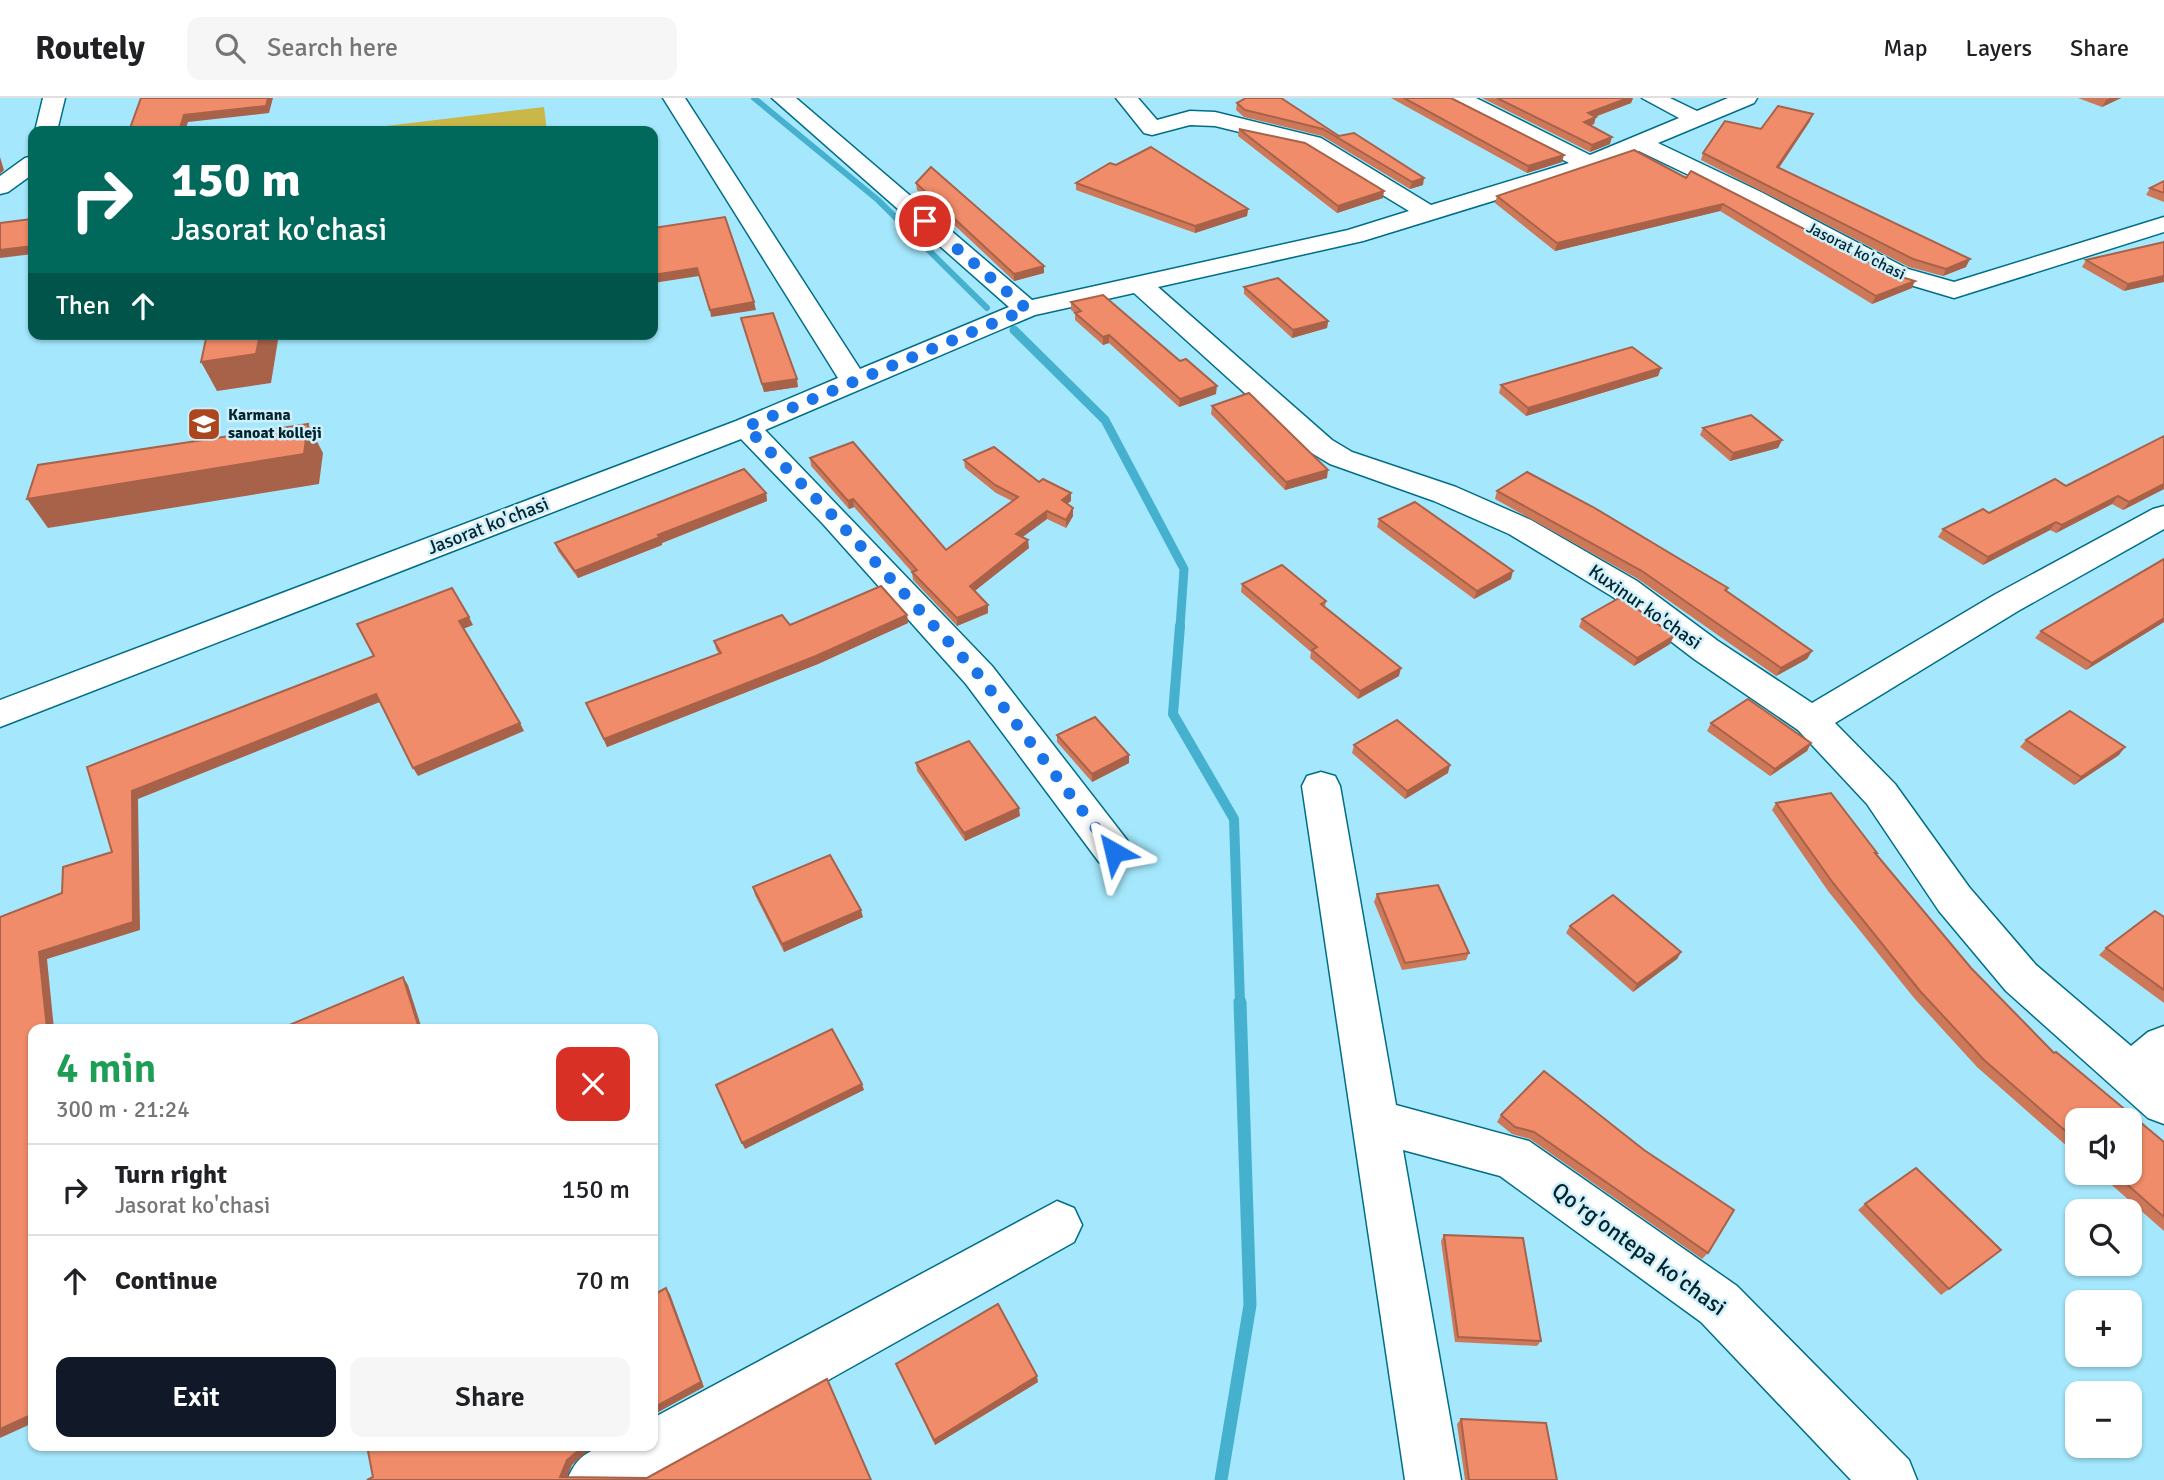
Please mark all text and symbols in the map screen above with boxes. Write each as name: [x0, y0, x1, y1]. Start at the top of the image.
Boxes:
search box: [187, 17, 677, 80]
text: Routely: [35, 28, 145, 69]
icon: search: [211, 29, 249, 67]
text: Search here: [267, 32, 398, 64]
text: Map: [1883, 33, 1928, 63]
text: Layers: [1966, 33, 2032, 63]
text: Share: [2070, 33, 2129, 63]
text: 150 m: [171, 150, 301, 210]
icon: right: [56, 154, 147, 245]
pin: [895, 191, 955, 251]
icon: arrive: [906, 202, 944, 240]
text: Jasorat ko'chasi: [171, 210, 387, 249]
street label: Jasorat ko'chasi: [1803, 218, 1909, 284]
icon: ahead: [124, 287, 162, 325]
text: Then: [56, 290, 110, 322]
school or university icon: Karmana sanoat kolleji: [185, 405, 223, 443]
place label: Karmana sanoat kolleji: [228, 405, 322, 443]
street label: Jasorat ko'chasi: [424, 492, 552, 560]
street label: Kuxinur ko'chasi: [1584, 559, 1706, 655]
position arrow: [1077, 815, 1151, 889]
text: 4 min: [56, 1043, 157, 1094]
button: close: [556, 1047, 630, 1121]
text: 300 m · 21:24: [56, 1095, 190, 1124]
map controls: [2065, 1108, 2142, 1458]
button: sound: [2065, 1108, 2142, 1185]
text: Turn right: [115, 1159, 227, 1191]
icon: right: [56, 1171, 94, 1209]
text: 150 m: [561, 1174, 630, 1206]
street label: Qo'rg'ontepa ko'chasi: [1546, 1176, 1732, 1322]
text: Jasorat ko'chasi: [115, 1191, 270, 1220]
button: search: [2065, 1199, 2142, 1276]
icon: ahead: [56, 1262, 94, 1300]
text: Continue: [115, 1265, 217, 1297]
text: 70 m: [575, 1265, 630, 1297]
button: +: [2065, 1290, 2142, 1367]
button: Exit: [56, 1357, 336, 1437]
button: Share: [350, 1357, 630, 1437]
button: −: [2065, 1381, 2142, 1458]

